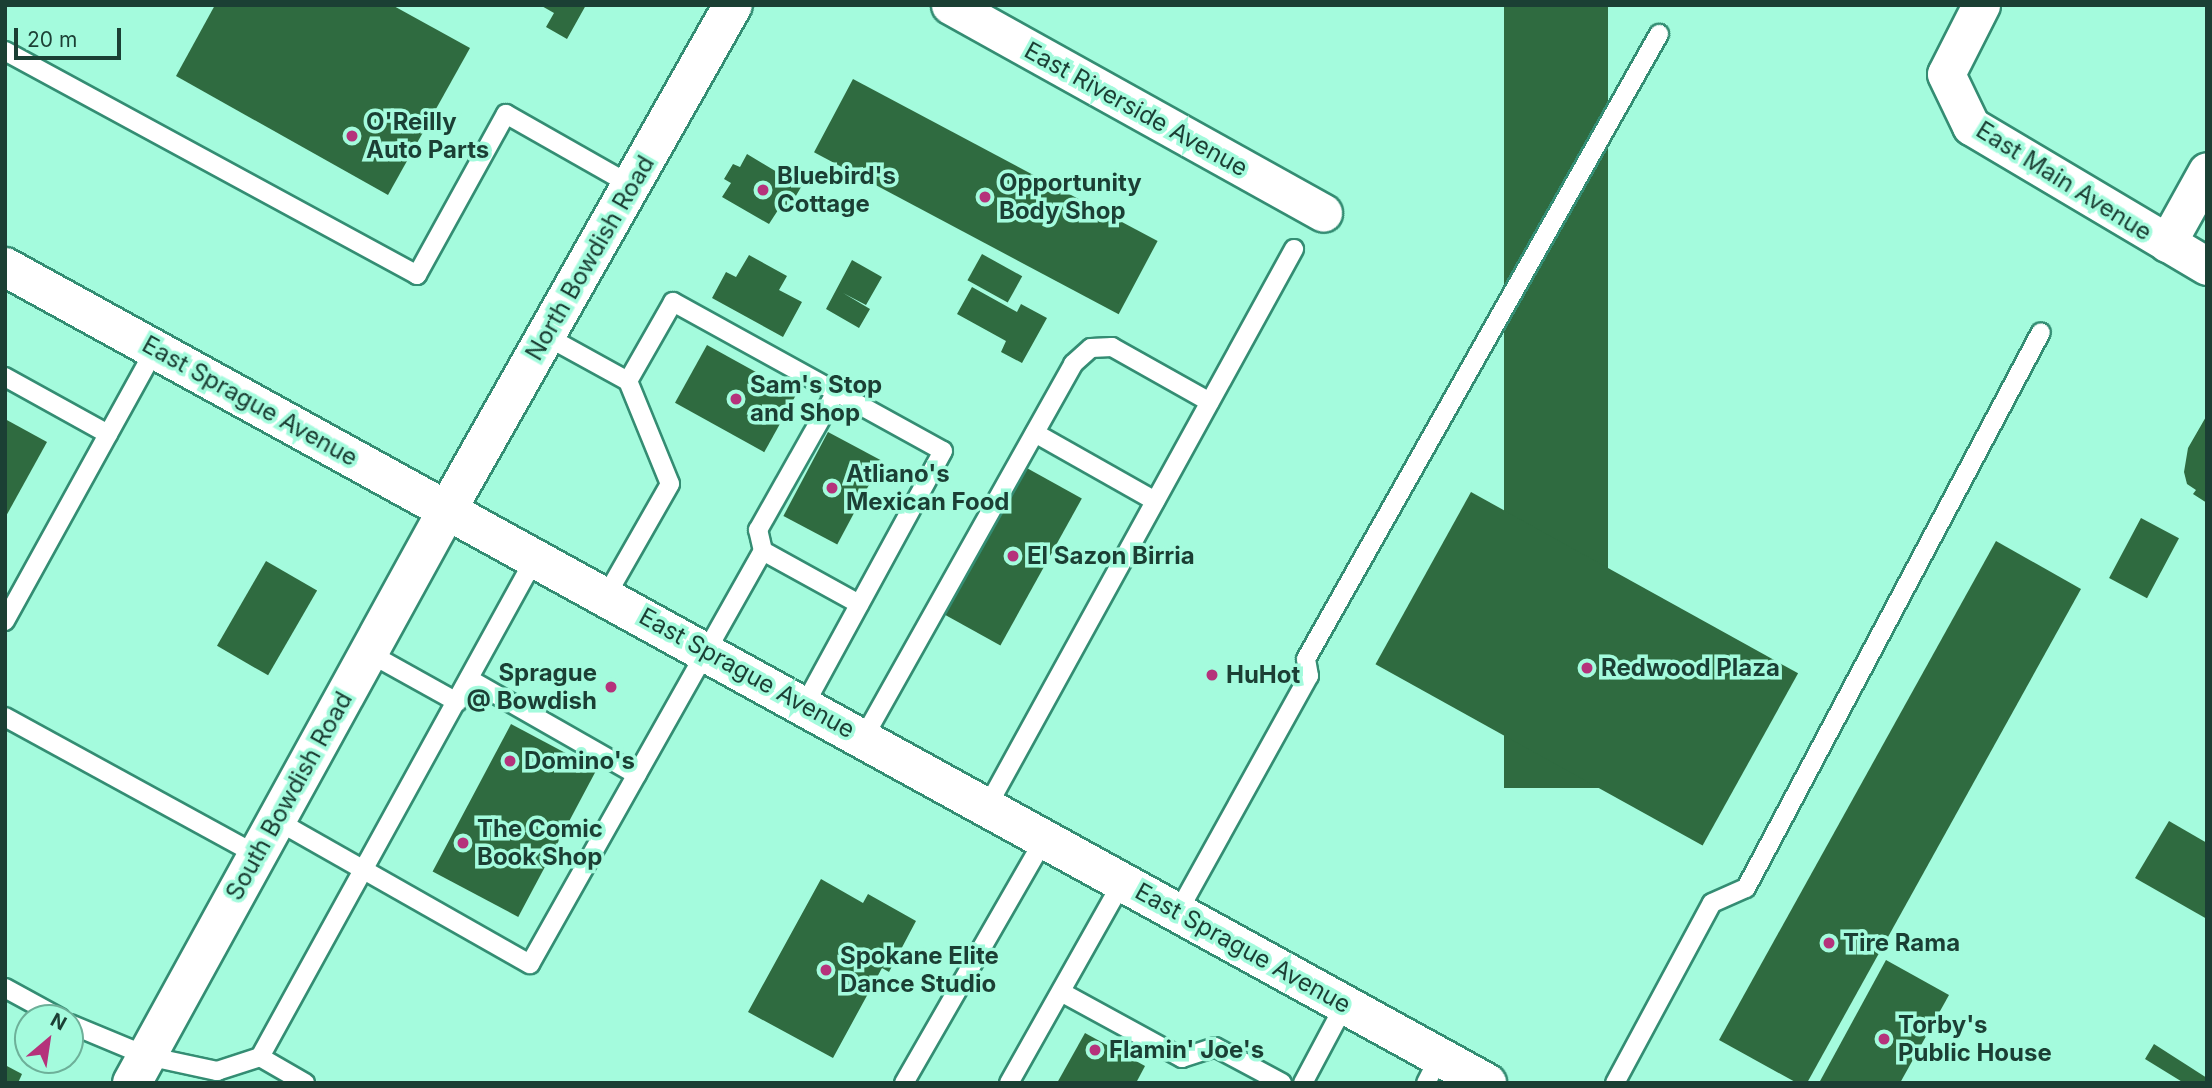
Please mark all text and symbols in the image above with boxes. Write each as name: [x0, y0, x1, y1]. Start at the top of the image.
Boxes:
scale bar: [18, 14, 124, 58]
text: 20 m: [27, 27, 77, 52]
street label: East Riverside Avenue: [1019, 36, 1253, 182]
place label: O'Reilly Auto Parts: [366, 108, 489, 164]
street label: East Main Avenue: [1971, 115, 2157, 247]
marker: O'Reilly Auto Parts: [344, 128, 360, 144]
street label: North Bowdish Road: [520, 151, 660, 365]
place label: Bluebird's Cottage: [777, 162, 896, 218]
place label: Opportunity Body Shop: [999, 169, 1142, 225]
marker: Bluebird's Cottage: [755, 182, 771, 198]
marker: Opportunity Body Shop: [977, 189, 993, 205]
street label: East Sprague Avenue: [137, 330, 363, 472]
place label: Sam's Stop and Shop: [750, 371, 882, 427]
marker: Sam's Stop and Shop: [728, 391, 744, 407]
place label: Atliano's Mexican Food: [846, 460, 1009, 516]
marker: Atliano's Mexican Food: [824, 480, 840, 496]
place label: El Sazon Birria: [1027, 542, 1195, 570]
marker: El Sazon Birria: [1005, 548, 1021, 564]
street label: East Sprague Avenue: [634, 602, 860, 744]
place label: Redwood Plaza: [1601, 654, 1780, 682]
place label: Sprague @ Bowdish: [467, 659, 597, 715]
marker: Redwood Plaza: [1579, 660, 1595, 676]
place label: HuHot: [1226, 661, 1300, 689]
marker: HuHot: [1204, 667, 1220, 683]
marker: Sprague @ Bowdish: [603, 679, 619, 695]
street label: South Bowdish Road: [220, 687, 358, 905]
place label: Domino's: [524, 747, 635, 775]
marker: Domino's: [502, 753, 518, 769]
place label: The Comic Book Shop: [477, 815, 603, 871]
marker: The Comic Book Shop: [455, 835, 471, 851]
street label: East Sprague Avenue: [1130, 877, 1356, 1019]
place label: Tire Rama: [1843, 929, 1960, 957]
marker: Tire Rama: [1821, 935, 1837, 951]
place label: Spokane Elite Dance Studio: [840, 942, 999, 998]
marker: Spokane Elite Dance Studio: [818, 962, 834, 978]
north arrow: [14, 1004, 84, 1074]
text: N: [47, 1008, 70, 1036]
place label: Torby's Public House: [1898, 1011, 2052, 1067]
marker: Torby's Public House: [1876, 1031, 1892, 1047]
place label: Flamin' Joe's: [1109, 1036, 1264, 1064]
marker: Flamin' Joe's: [1087, 1042, 1103, 1058]

